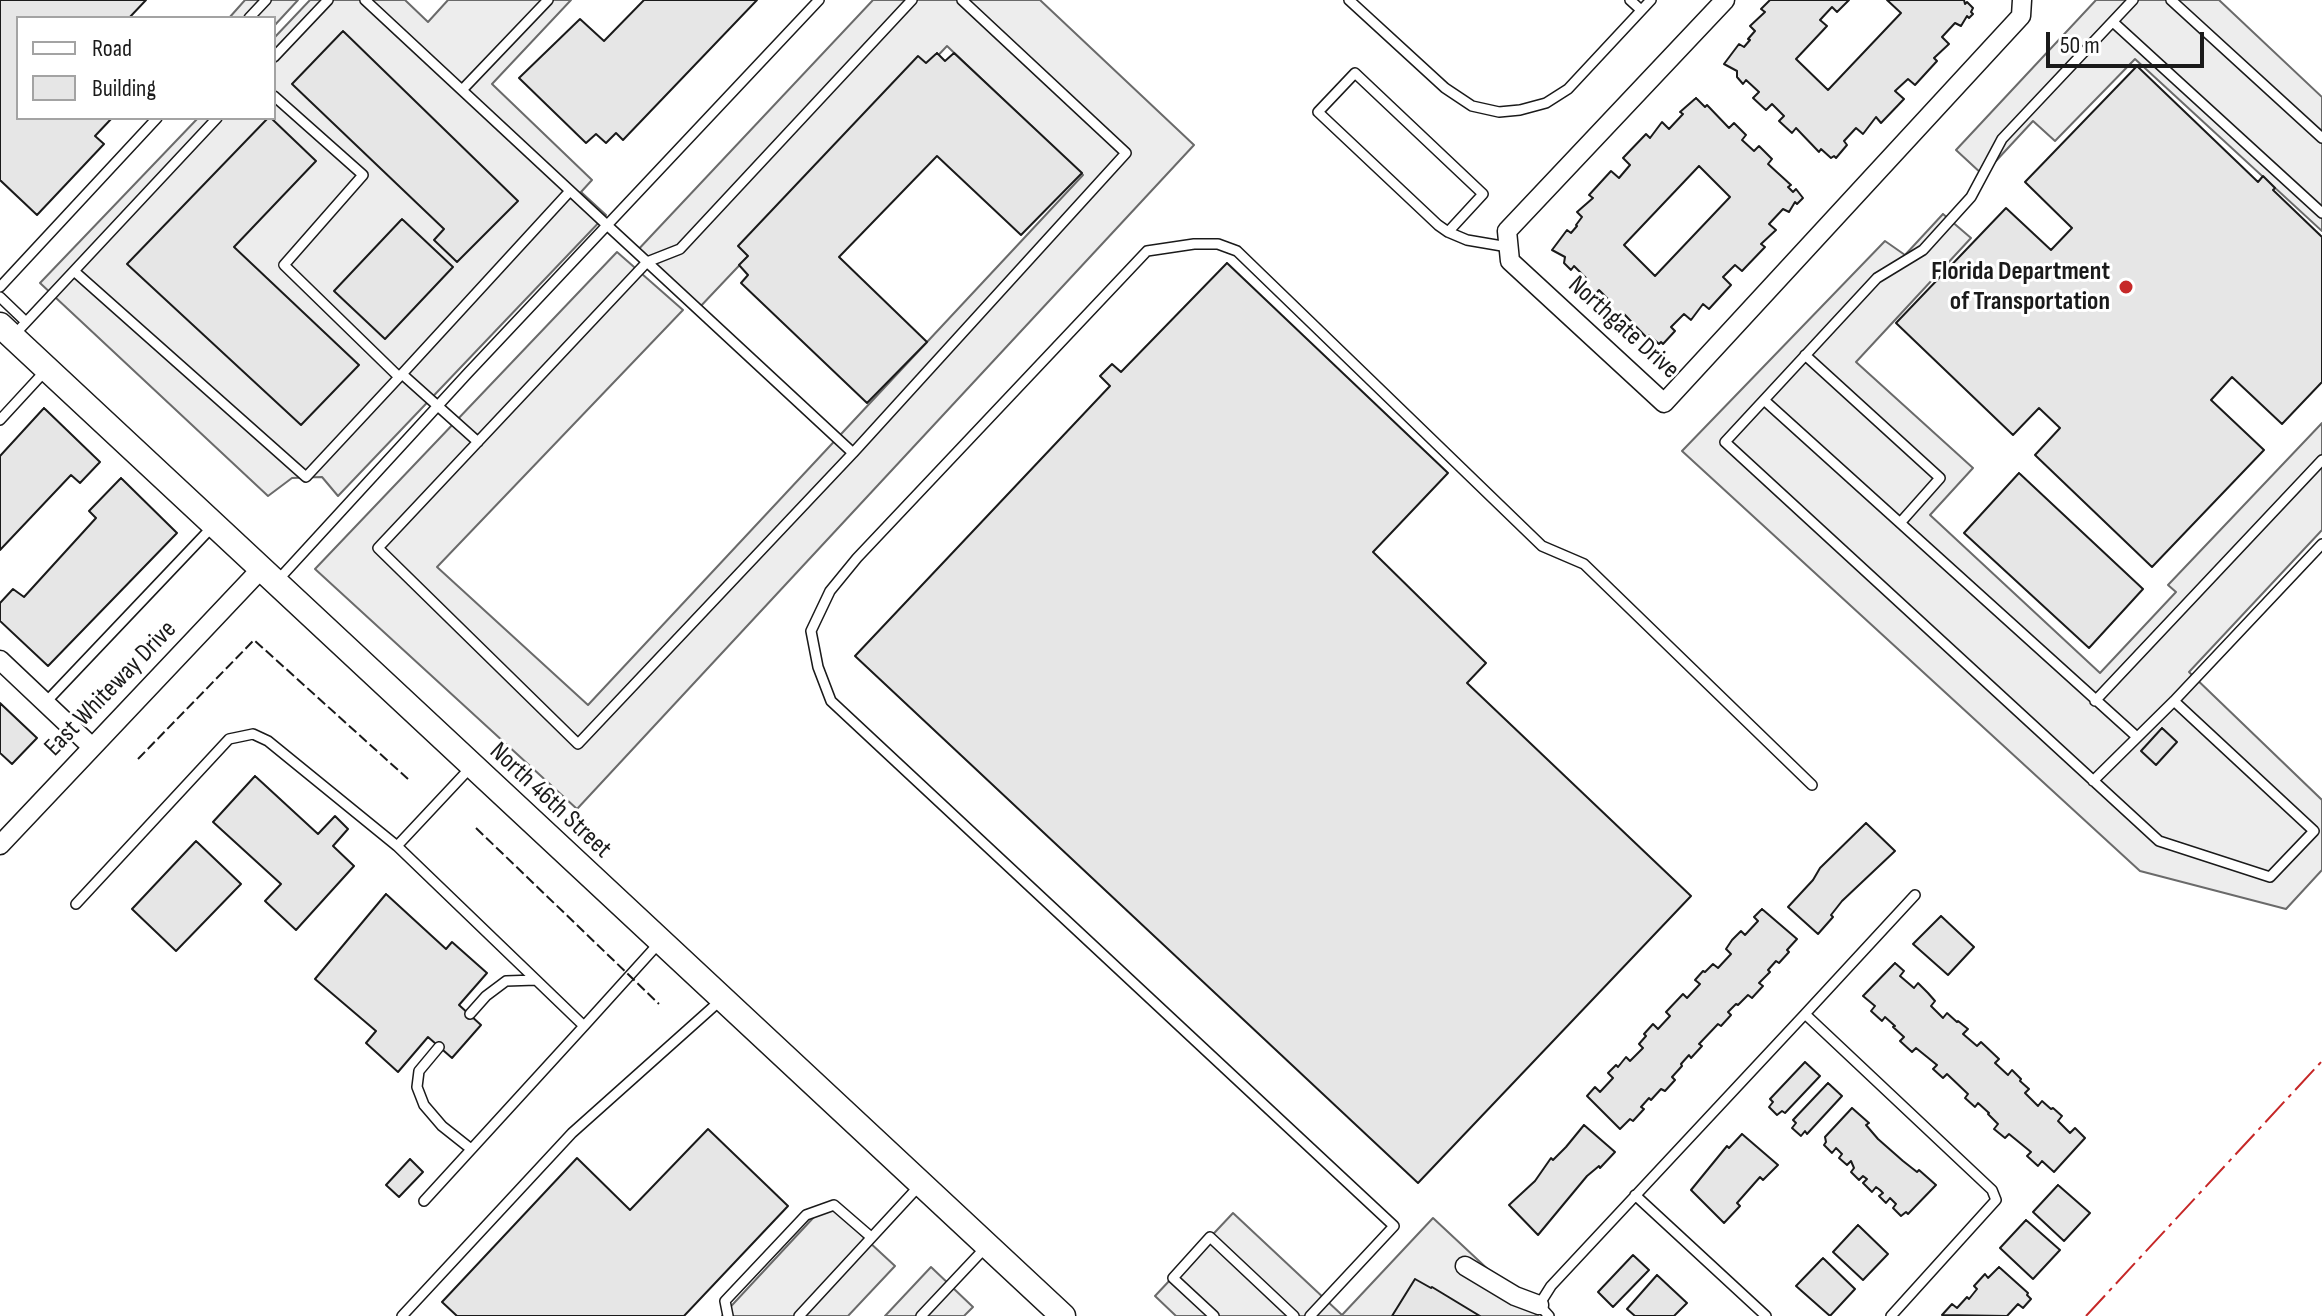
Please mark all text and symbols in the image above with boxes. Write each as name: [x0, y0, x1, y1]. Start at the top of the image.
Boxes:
legend: [16, 16, 276, 120]
scale bar: [2050, 16, 2208, 66]
text: 50 m: [2060, 31, 2100, 60]
text: Road: [92, 34, 132, 63]
text: Building: [92, 74, 156, 103]
place label: Florida Department of Transportation: [1931, 256, 2110, 318]
street label: Northgate Drive: [1561, 270, 1685, 386]
marker: Florida Department of Transportation: [2117, 278, 2135, 296]
street label: East Whiteway Drive: [39, 615, 183, 763]
street label: North 46th Street: [483, 737, 617, 865]

